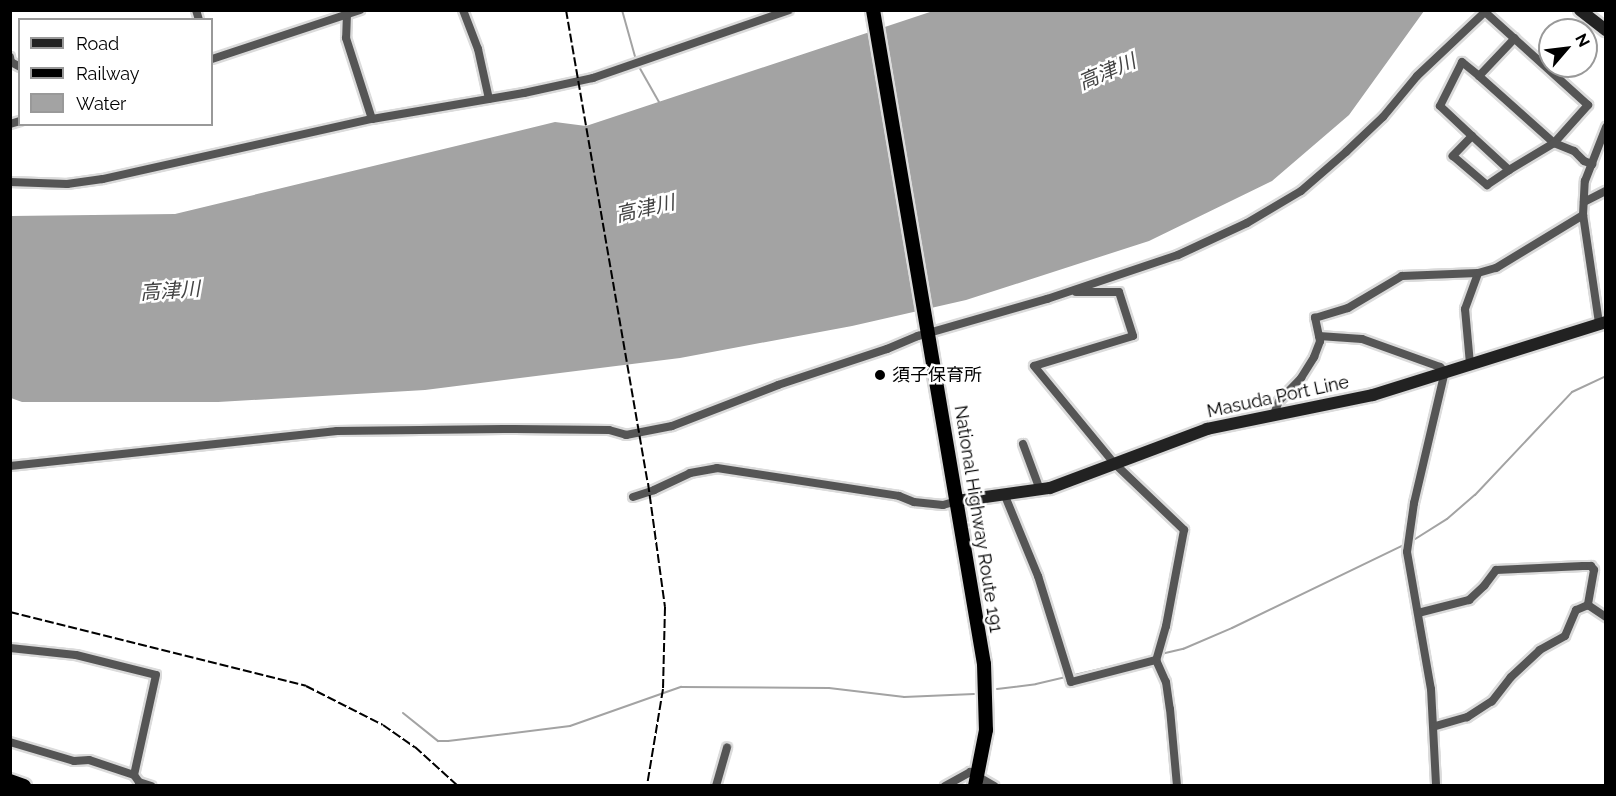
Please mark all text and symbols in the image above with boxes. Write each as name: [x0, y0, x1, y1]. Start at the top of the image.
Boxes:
legend: [18, 18, 213, 126]
north arrow: [1538, 18, 1598, 78]
text: N: [1571, 30, 1594, 50]
text: Road: [76, 33, 119, 54]
water label: 高津川: [1075, 49, 1139, 95]
text: Railway: [76, 63, 140, 84]
text: Water: [76, 93, 126, 114]
water label: 高津川: [613, 191, 677, 227]
water label: 高津川: [139, 277, 201, 305]
place label: 須子保育所: [892, 364, 982, 386]
marker: 須子保育所: [873, 368, 887, 382]
street label: Masuda Port Line: [1205, 371, 1351, 423]
street label: National Highway Route 191: [949, 403, 1007, 635]

